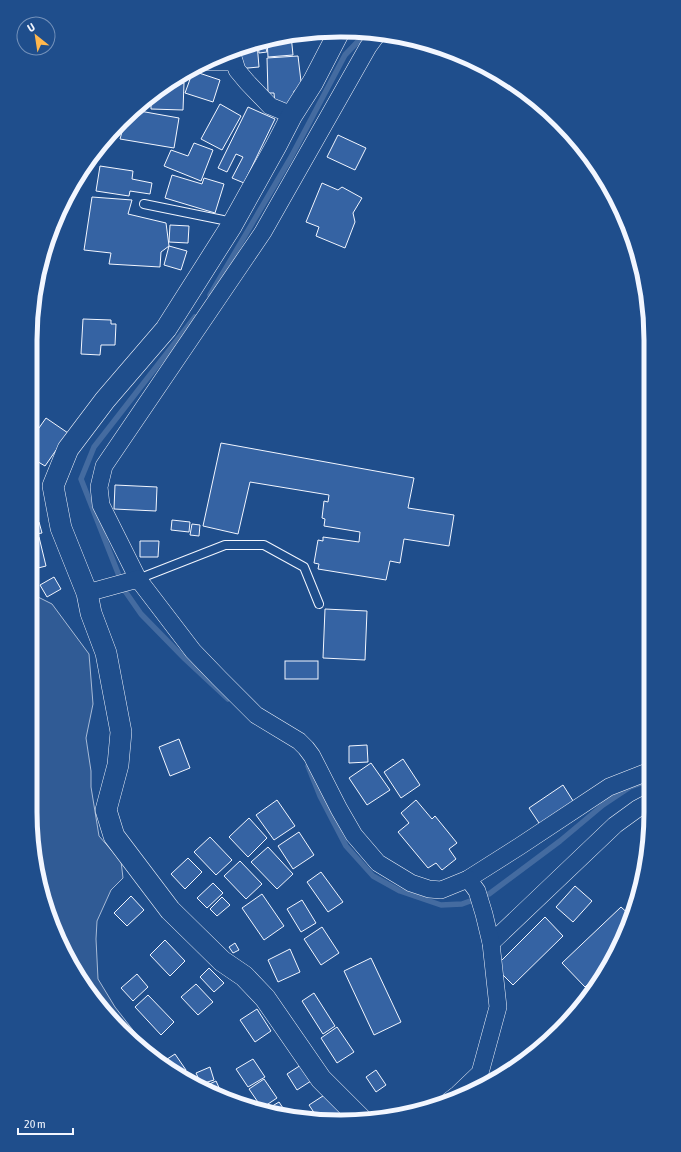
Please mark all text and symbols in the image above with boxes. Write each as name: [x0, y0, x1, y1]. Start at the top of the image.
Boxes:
north arrow: [16, 16, 56, 56]
text: U: [25, 21, 37, 34]
scale bar: [18, 1110, 73, 1136]
text: 20 m: [24, 1117, 46, 1131]

